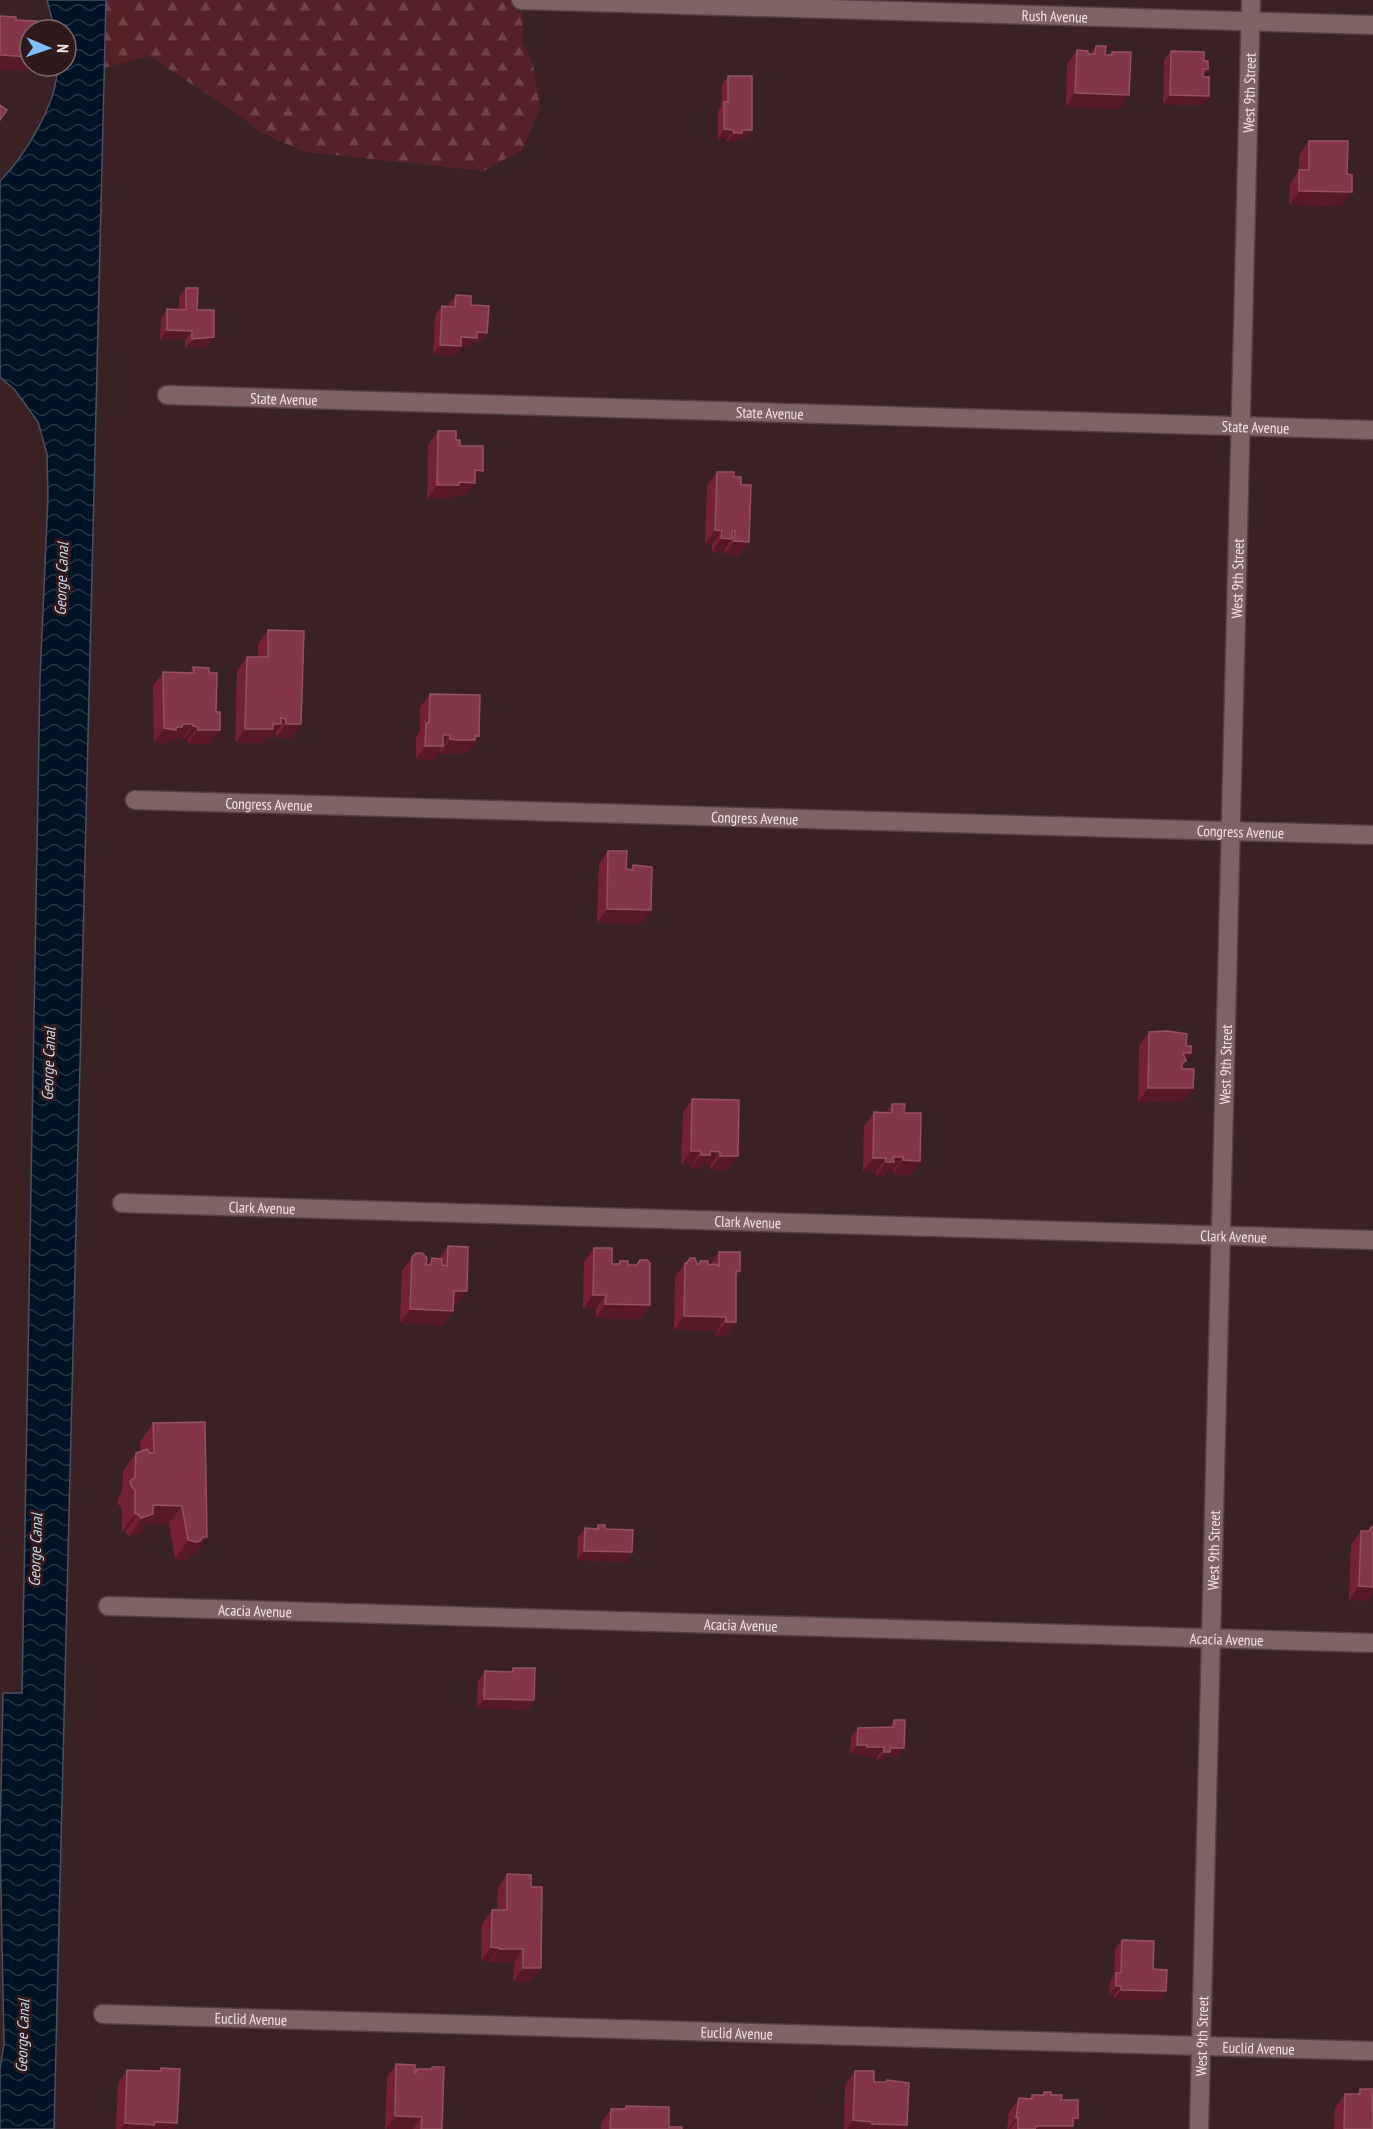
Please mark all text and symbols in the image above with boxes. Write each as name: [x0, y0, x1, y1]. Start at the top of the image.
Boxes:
street label: Rush Avenue: [1021, 5, 1088, 26]
north arrow: [18, 18, 78, 78]
text: N: [53, 44, 73, 53]
street label: West 9th Street: [1238, 52, 1259, 133]
street label: State Avenue: [250, 388, 318, 409]
street label: State Avenue: [736, 402, 804, 423]
street label: State Avenue: [1221, 416, 1290, 437]
street label: West 9th Street: [1226, 538, 1247, 619]
water label: George Canal: [50, 541, 72, 616]
street label: Congress Avenue: [225, 793, 313, 815]
street label: Congress Avenue: [711, 807, 799, 828]
street label: Congress Avenue: [1197, 821, 1284, 842]
street label: West 9th Street: [1215, 1024, 1235, 1105]
water label: George Canal: [37, 1026, 59, 1101]
street label: Clark Avenue: [228, 1197, 296, 1218]
street label: Clark Avenue: [714, 1211, 781, 1232]
street label: Clark Avenue: [1200, 1225, 1267, 1246]
street label: West 9th Street: [1203, 1510, 1224, 1590]
water label: George Canal: [24, 1512, 46, 1587]
street label: Acacia Avenue: [218, 1600, 292, 1621]
street label: Acacia Avenue: [704, 1614, 778, 1635]
street label: Acacia Avenue: [1189, 1628, 1264, 1649]
street label: West 9th Street: [1191, 1996, 1212, 2076]
water label: George Canal: [11, 1998, 33, 2073]
street label: Euclid Avenue: [215, 2008, 287, 2029]
street label: Euclid Avenue: [700, 2022, 773, 2043]
street label: Euclid Avenue: [1222, 2037, 1295, 2058]

